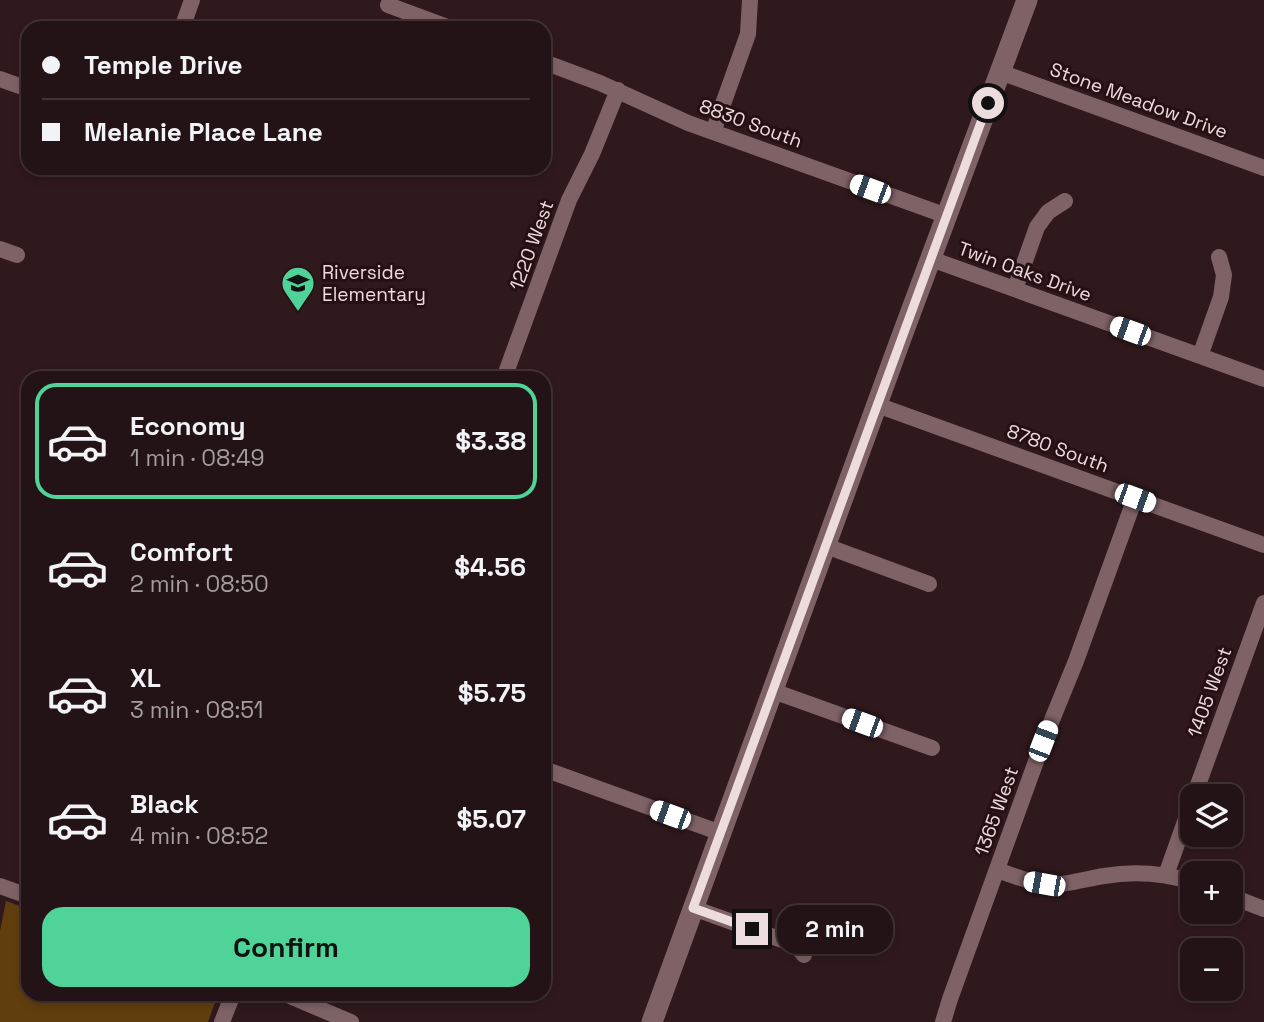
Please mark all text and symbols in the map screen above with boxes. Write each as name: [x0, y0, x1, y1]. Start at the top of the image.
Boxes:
text: Temple Drive: [84, 48, 243, 82]
street label: Stone Meadow Drive: [1047, 57, 1231, 144]
route start: [972, 87, 1004, 119]
street label: 8830 South: [696, 93, 806, 154]
text: Melanie Place Lane: [84, 115, 323, 149]
car: [847, 172, 894, 206]
street label: 1220 West: [504, 197, 559, 294]
street label: Twin Oaks Drive: [955, 236, 1095, 307]
place label: Riverside Elementary: [322, 260, 426, 307]
school or university icon: Riverside Elementary: [279, 264, 317, 313]
car: [1107, 314, 1154, 348]
text: Economy: [130, 409, 246, 443]
icon: car: [46, 410, 109, 473]
street label: 8780 South: [1003, 418, 1112, 478]
text: $3.38: [455, 424, 526, 458]
text: 1 min · 08:49: [130, 443, 265, 473]
car: [1112, 481, 1159, 515]
text: Comfort: [130, 535, 233, 569]
icon: car: [46, 536, 109, 599]
text: $4.56: [454, 550, 526, 584]
text: 2 min · 08:50: [130, 569, 269, 599]
street label: 1405 West: [1182, 644, 1237, 741]
text: XL: [130, 661, 161, 695]
icon: car: [46, 662, 109, 725]
text: $5.75: [458, 676, 526, 710]
text: 3 min · 08:51: [130, 695, 263, 725]
car: [839, 706, 886, 740]
car: [1026, 718, 1061, 764]
street label: 1365 West: [969, 763, 1024, 859]
map controls: [1180, 784, 1243, 1001]
button: layers: [1180, 784, 1243, 847]
text: Black: [130, 787, 199, 821]
icon: car: [46, 788, 109, 851]
car: [647, 798, 694, 832]
text: $5.07: [456, 802, 526, 836]
text: 4 min · 08:52: [130, 821, 268, 851]
button: +: [1180, 861, 1243, 924]
car: [1022, 870, 1067, 898]
callout: 2 min: [776, 904, 892, 954]
button: Confirm: [42, 907, 530, 987]
route end: [736, 913, 768, 945]
text: 2 min: [805, 914, 865, 944]
button: −: [1180, 938, 1243, 1001]

